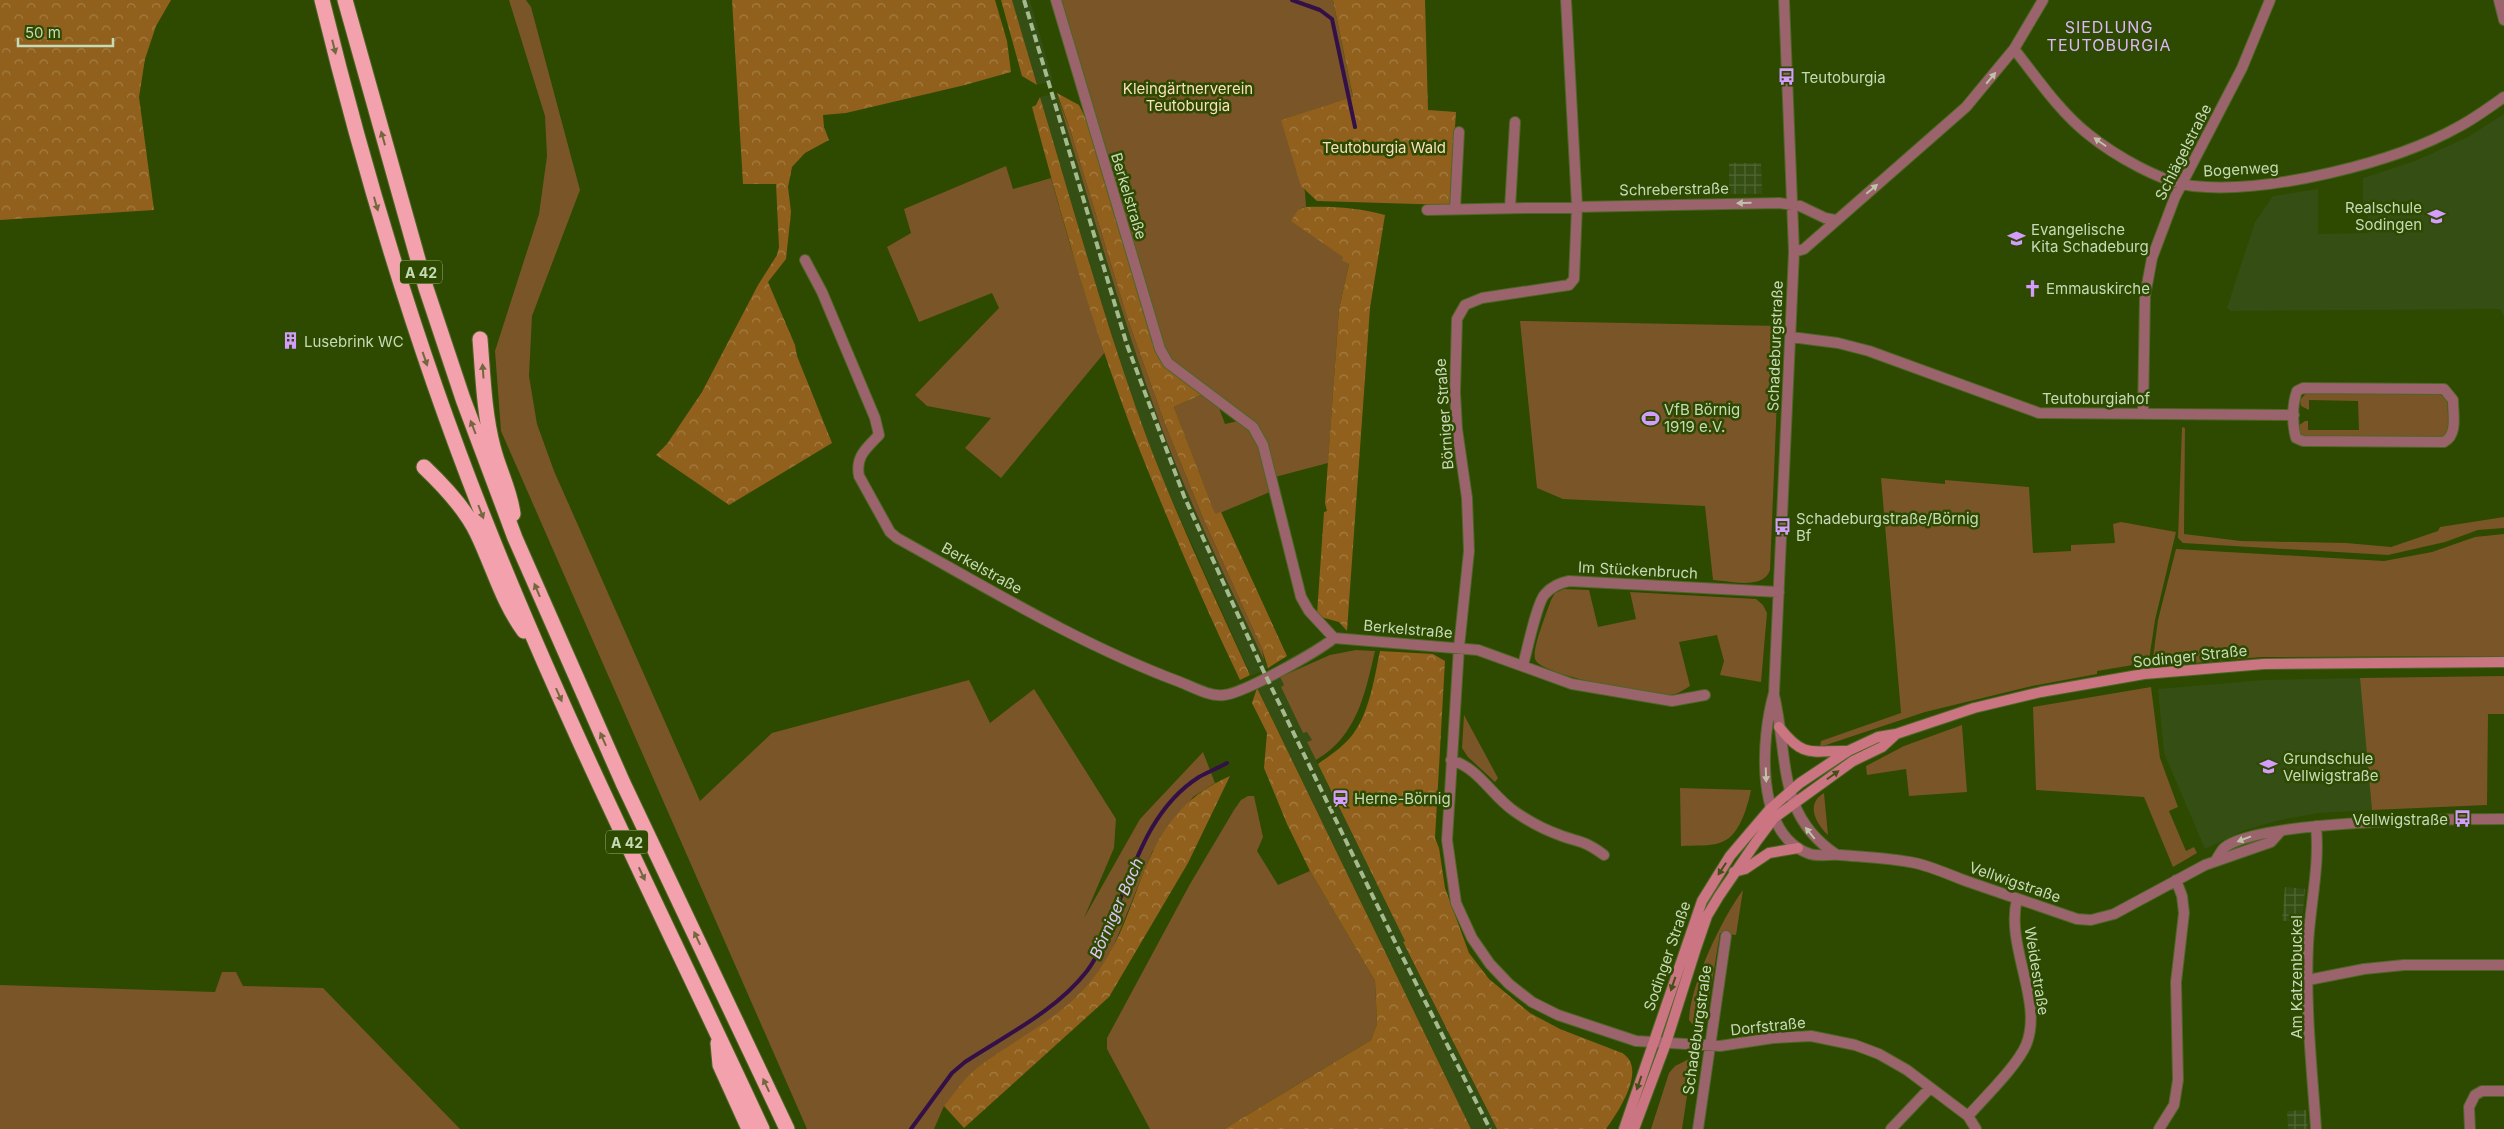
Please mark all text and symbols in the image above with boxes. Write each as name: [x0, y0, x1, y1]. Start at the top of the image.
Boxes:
scale bar: [18, 15, 112, 47]
district label: SIEDLUNG TEUTOBURGIA: [2047, 17, 2171, 55]
text: 50 m: [25, 23, 61, 42]
one-way arrow: [330, 40, 338, 55]
bus stop icon: Teutoburgia: [1777, 67, 1797, 87]
place label: Teutoburgia: [1801, 68, 1886, 87]
one-way arrow: [1985, 73, 1997, 85]
park label: Kleingärtnerverein Teutoburgia: [1123, 79, 1253, 115]
street label: Schlägelstraße: [2151, 101, 2215, 203]
one-way arrow: [379, 131, 387, 146]
one-way arrow: [2093, 137, 2107, 147]
park label: Teutoburgia Wald: [1322, 138, 1446, 157]
street label: Berkelstraße: [1107, 150, 1151, 242]
street label: Bogenweg: [2203, 158, 2279, 180]
street label: Schreberstraße: [1619, 179, 1729, 199]
one-way arrow: [1866, 183, 1878, 195]
one-way arrow: [372, 197, 380, 212]
place label: Realschule Sodingen: [2345, 198, 2422, 234]
one-way arrow: [1736, 199, 1752, 207]
school or university icon: Realschule Sodingen: [2426, 206, 2446, 226]
place label: Evangelische Kita Schadeburg: [2031, 220, 2149, 256]
school or university icon: Evangelische Kita Schadeburg: [2007, 228, 2027, 248]
road number: A 42: [400, 260, 442, 284]
church icon: Emmauskirche: [2022, 278, 2042, 298]
place label: Emmauskirche: [2046, 279, 2150, 298]
street label: Schadeburgstraße: [1763, 280, 1787, 412]
building icon: Lusebrink WC: [280, 331, 300, 351]
place label: Lusebrink WC: [304, 332, 404, 351]
one-way arrow: [421, 352, 429, 367]
street label: Börniger Straße: [1431, 358, 1457, 470]
one-way arrow: [478, 363, 486, 379]
street label: Teutoburgiahof: [2042, 389, 2150, 408]
place label: VfB Börnig 1919 e.V.: [1664, 400, 1740, 436]
sports icon: VfB Börnig 1919 e.V.: [1640, 408, 1660, 428]
one-way arrow: [469, 419, 477, 434]
one-way arrow: [478, 504, 485, 519]
place label: Schadeburgstraße/Börnig Bf: [1796, 509, 1979, 545]
bus stop icon: Schadeburgstraße/Börnig Bf: [1772, 517, 1792, 537]
street label: Berkelstraße: [938, 538, 1026, 598]
street label: Im Stückenbruch: [1578, 557, 1698, 583]
one-way arrow: [532, 583, 540, 597]
street label: Berkelstraße: [1363, 616, 1453, 642]
street label: Sodinger Straße: [2132, 641, 2248, 671]
one-way arrow: [555, 688, 563, 702]
one-way arrow: [598, 732, 606, 746]
place label: Grundschule Vellwigstraße: [2283, 749, 2379, 785]
school or university icon: Grundschule Vellwigstraße: [2259, 757, 2279, 777]
one-way arrow: [1762, 767, 1770, 783]
one-way arrow: [1826, 770, 1840, 780]
station icon: Herne-Börnig: [1330, 788, 1350, 808]
place label: Herne-Börnig: [1354, 789, 1451, 808]
bus stop icon: Vellwigstraße: [2452, 809, 2472, 829]
place label: Vellwigstraße: [2352, 810, 2448, 829]
one-way arrow: [1805, 827, 1816, 840]
road number: A 42: [606, 830, 648, 854]
one-way arrow: [2236, 835, 2251, 843]
water label: Börniger Bach: [1085, 855, 1147, 961]
street label: Vellwigstraße: [1967, 857, 2063, 907]
one-way arrow: [1717, 862, 1727, 876]
one-way arrow: [639, 867, 647, 881]
street label: Sodinger Straße: [1639, 899, 1695, 1013]
street label: Am Katzenbuckel: [2287, 915, 2306, 1039]
street label: Weidestraße: [2021, 925, 2053, 1017]
one-way arrow: [692, 931, 700, 945]
street label: Schadeburgstraße: [1678, 964, 1716, 1096]
one-way arrow: [1669, 976, 1676, 991]
street label: Dorfstraße: [1729, 1013, 1807, 1039]
one-way arrow: [1635, 1076, 1643, 1091]
one-way arrow: [762, 1078, 770, 1092]

